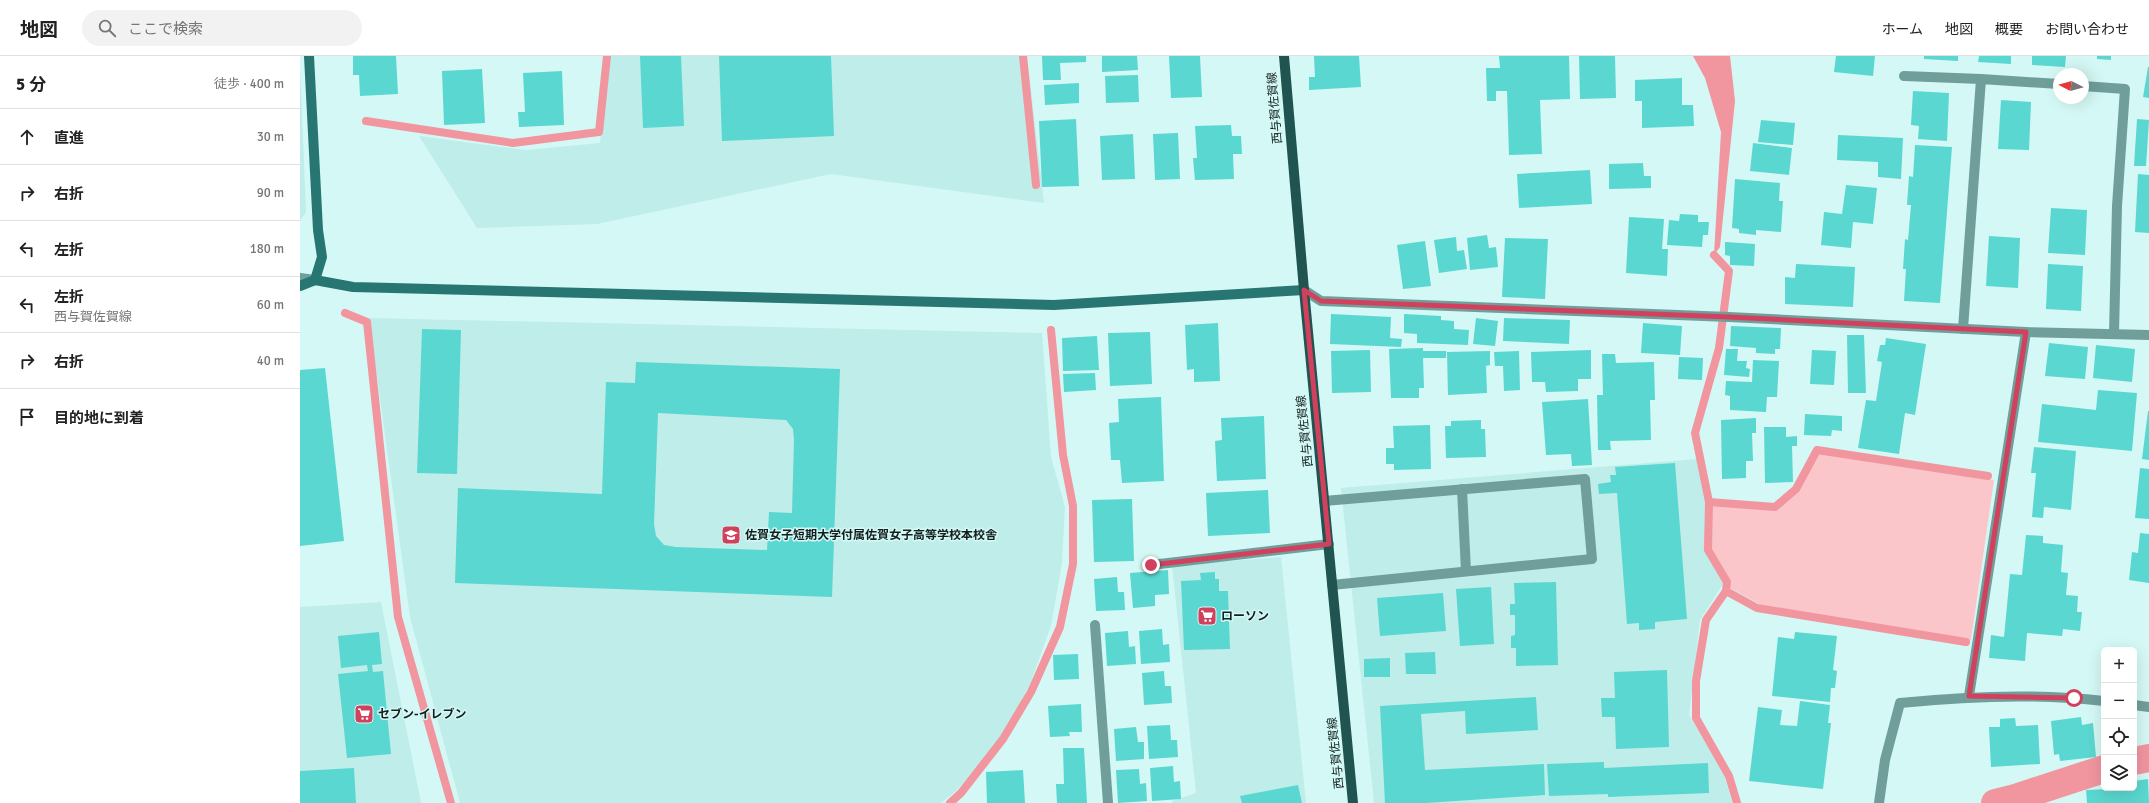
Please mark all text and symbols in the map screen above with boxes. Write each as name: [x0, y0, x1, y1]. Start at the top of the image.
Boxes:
search box: [82, 10, 362, 46]
icon: search: [96, 17, 118, 39]
text: 地図: [20, 18, 58, 42]
text: ここで検索: [128, 20, 203, 38]
text: ホーム: [1881, 21, 1923, 38]
text: 地図: [1945, 21, 1973, 38]
text: 概要: [1995, 21, 2023, 38]
text: お問い合わせ: [2045, 21, 2129, 38]
north arrow: [2053, 68, 2089, 104]
street label: 西与賀佐賀線: [1264, 71, 1286, 145]
text: 5 分: [16, 74, 46, 95]
text: 徒歩 · 400 m: [214, 76, 284, 92]
icon: ahead: [16, 126, 38, 148]
text: 直進: [54, 129, 84, 147]
text: 30 m: [257, 129, 284, 145]
icon: right: [16, 182, 38, 204]
text: 右折: [54, 185, 84, 203]
text: 90 m: [257, 185, 284, 201]
icon: left: [16, 238, 38, 260]
text: 左折: [54, 241, 84, 259]
text: 180 m: [250, 241, 284, 257]
text: 左折: [54, 288, 84, 306]
icon: left: [16, 294, 38, 316]
text: 60 m: [257, 297, 284, 313]
text: 西与賀佐賀線: [54, 309, 132, 325]
icon: right: [16, 350, 38, 372]
text: 右折: [54, 353, 84, 371]
text: 40 m: [257, 353, 284, 369]
street label: 西与賀佐賀線: [1294, 394, 1316, 468]
icon: arrive: [16, 406, 38, 428]
text: 目的地に到着: [54, 409, 144, 427]
school or university icon: 佐賀女子短期大学付属佐賀女子高等学校本校舎: [720, 524, 742, 546]
place label: 佐賀女子短期大学付属佐賀女子高等学校本校舎: [745, 528, 997, 543]
route end: [1142, 556, 1160, 574]
supermarket icon: ローソン: [1196, 605, 1218, 627]
place label: ローソン: [1221, 609, 1269, 624]
map controls: [2101, 647, 2137, 791]
button: +: [2101, 647, 2137, 683]
button: −: [2101, 683, 2137, 719]
route start: [2065, 689, 2083, 707]
supermarket icon: セブン-イレブン: [353, 703, 375, 725]
place label: セブン-イレブン: [378, 707, 467, 722]
street label: 西与賀佐賀線: [1325, 716, 1347, 790]
button: locate: [2101, 719, 2137, 755]
button: layers: [2101, 755, 2137, 791]

